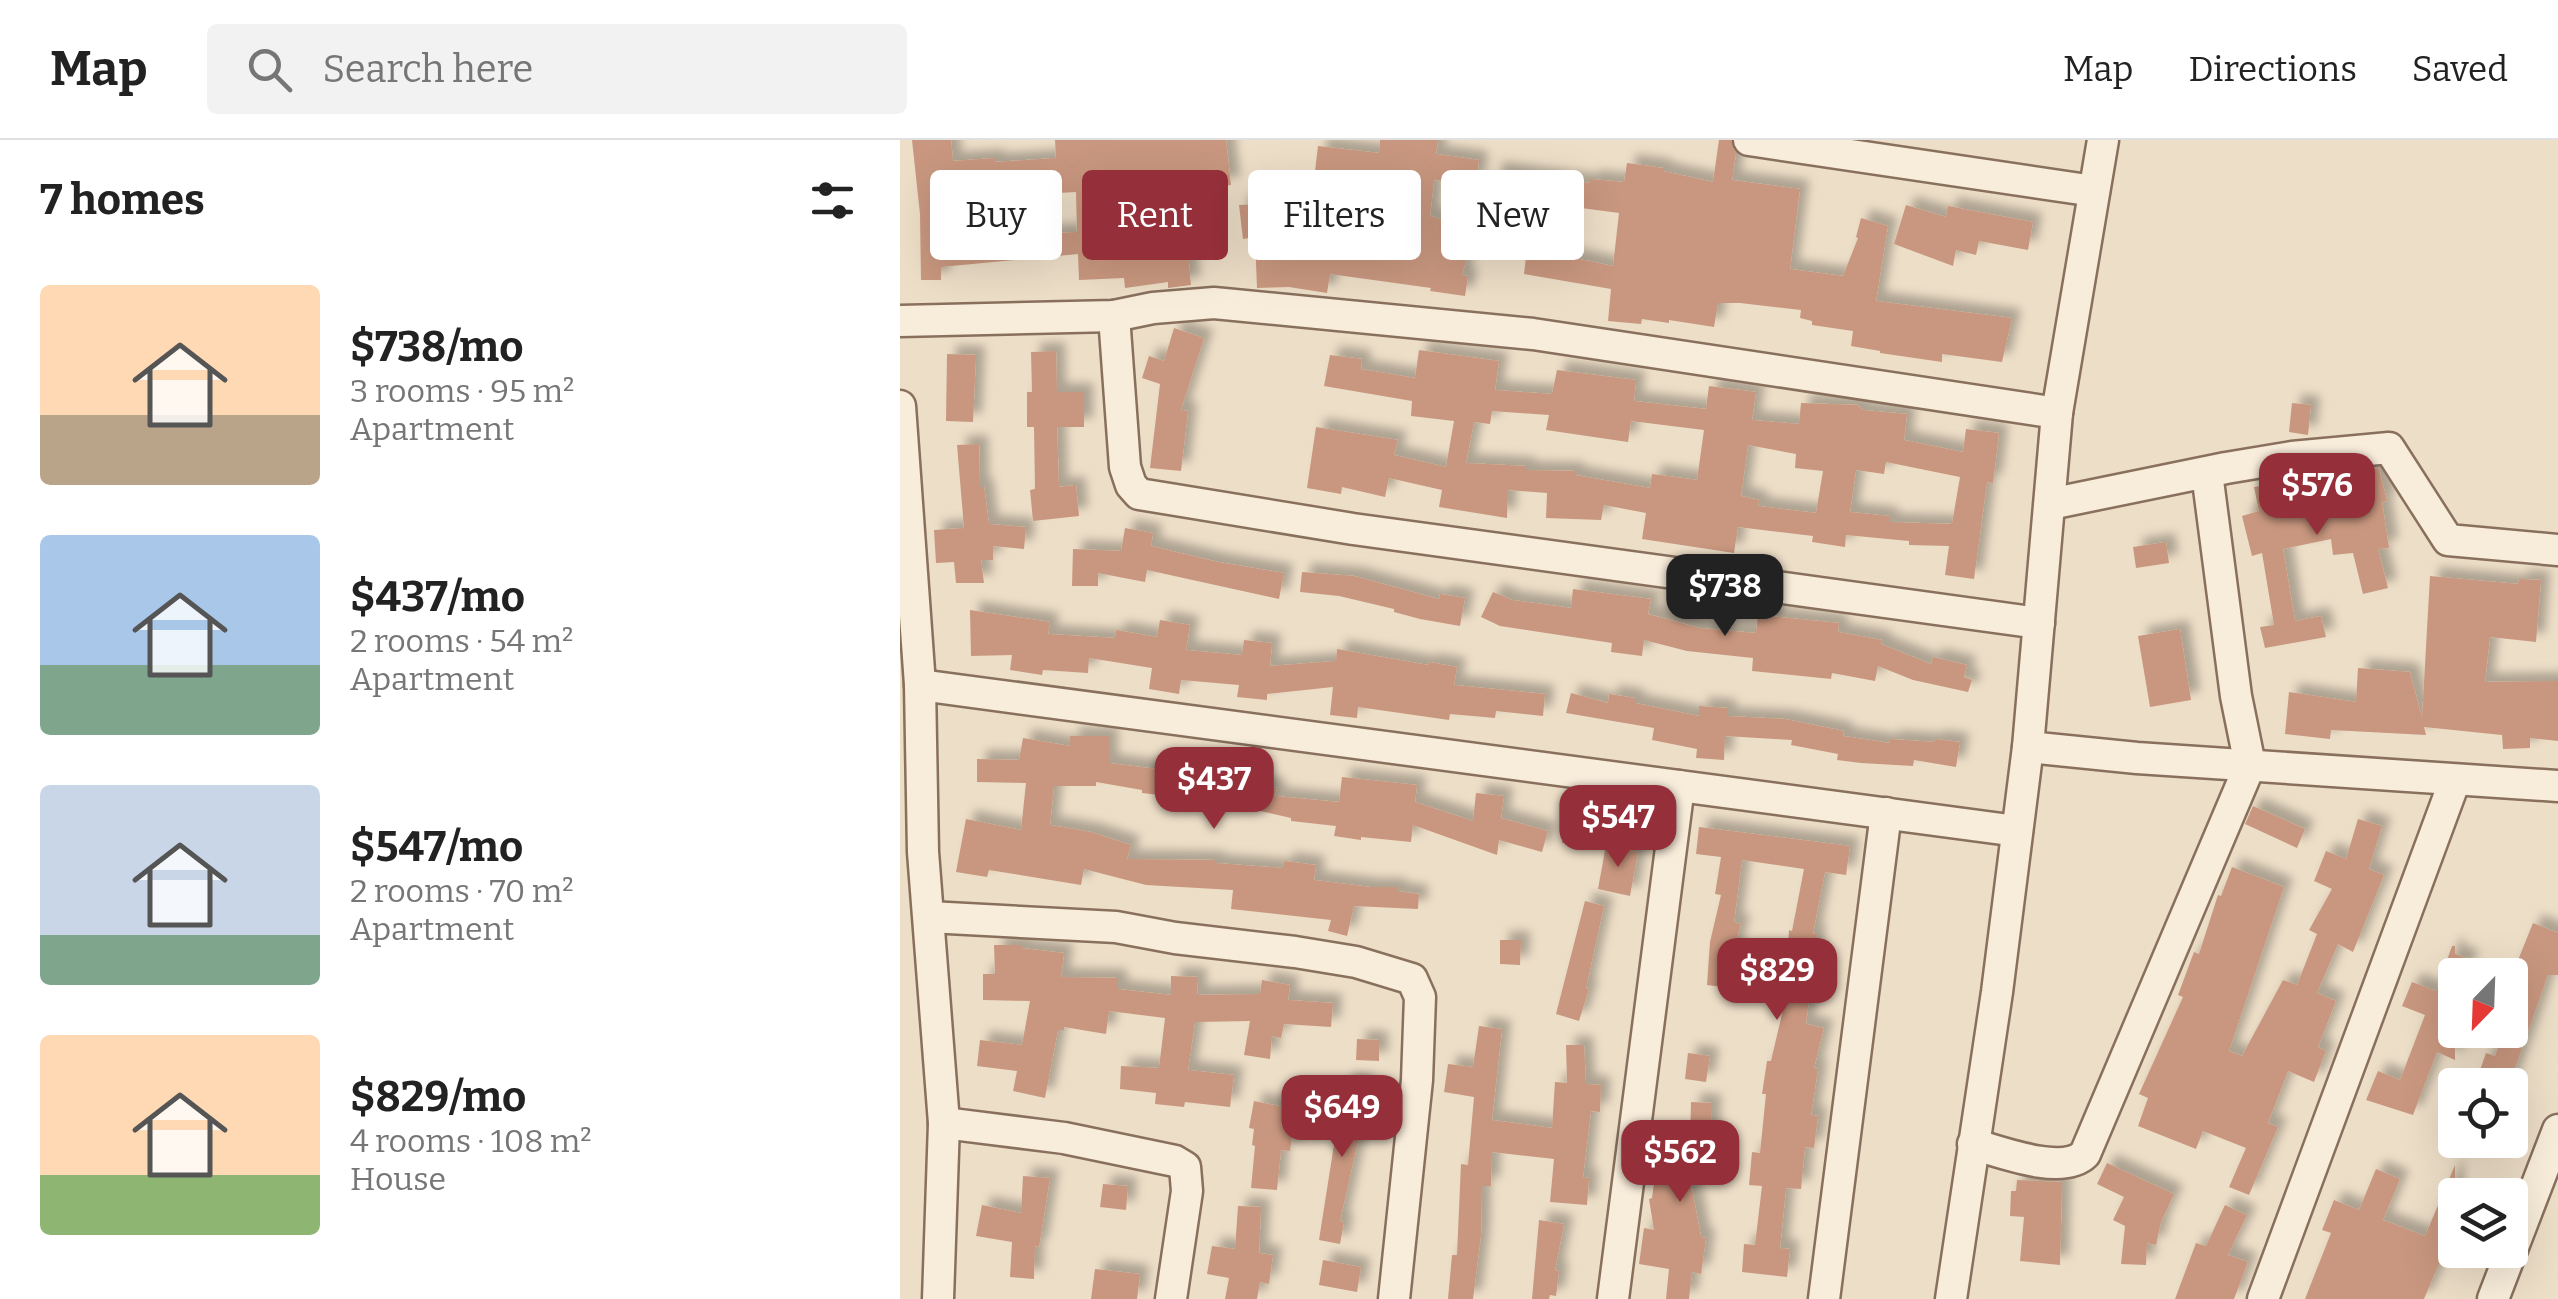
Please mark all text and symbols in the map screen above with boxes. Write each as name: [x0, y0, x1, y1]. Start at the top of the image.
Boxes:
search box: [207, 24, 907, 114]
text: Map: [50, 40, 147, 98]
icon: search: [242, 42, 297, 97]
text: Search here: [322, 46, 533, 92]
text: Map: [2063, 48, 2133, 90]
text: Directions: [2188, 48, 2357, 90]
text: Saved: [2412, 48, 2508, 90]
chip: Buy: [930, 170, 1062, 260]
chip: Rent: [1082, 170, 1228, 260]
chip: Filters: [1248, 170, 1421, 260]
chip: New: [1441, 170, 1584, 260]
icon: filters: [805, 173, 860, 228]
text: 7 homes: [40, 175, 205, 225]
text: $738/mo: [350, 322, 523, 372]
icon: home: [120, 325, 240, 445]
text: 3 rooms · 95 m²: [350, 372, 574, 410]
text: Apartment: [350, 410, 514, 448]
pin: $576: [2258, 453, 2376, 538]
text: $576: [2281, 466, 2353, 504]
pin: $738: [1666, 554, 1784, 639]
text: $738: [1688, 567, 1762, 605]
text: $437/mo: [350, 572, 525, 622]
icon: home: [120, 575, 240, 695]
text: 2 rooms · 54 m²: [350, 622, 573, 660]
text: Apartment: [350, 660, 514, 698]
pin: $437: [1155, 747, 1273, 832]
text: $437: [1177, 760, 1251, 798]
pin: $547: [1559, 785, 1677, 870]
text: $547: [1581, 798, 1655, 836]
text: $547/mo: [350, 822, 523, 872]
icon: home: [120, 825, 240, 945]
text: 2 rooms · 70 m²: [350, 872, 574, 910]
text: Apartment: [350, 910, 514, 948]
pin: $829: [1718, 938, 1836, 1023]
text: $829: [1739, 951, 1815, 989]
north arrow: [2438, 958, 2528, 1048]
map controls: [2438, 958, 2528, 1268]
button: locate: [2438, 1068, 2528, 1158]
text: $829/mo: [350, 1072, 526, 1122]
icon: home: [120, 1075, 240, 1195]
pin: $649: [1283, 1075, 1401, 1160]
text: $649: [1304, 1088, 1380, 1126]
pin: $562: [1621, 1120, 1739, 1205]
text: 4 rooms · 108 m²: [350, 1122, 592, 1160]
text: $562: [1643, 1133, 1717, 1171]
text: House: [350, 1160, 446, 1198]
button: layers: [2438, 1178, 2528, 1268]

